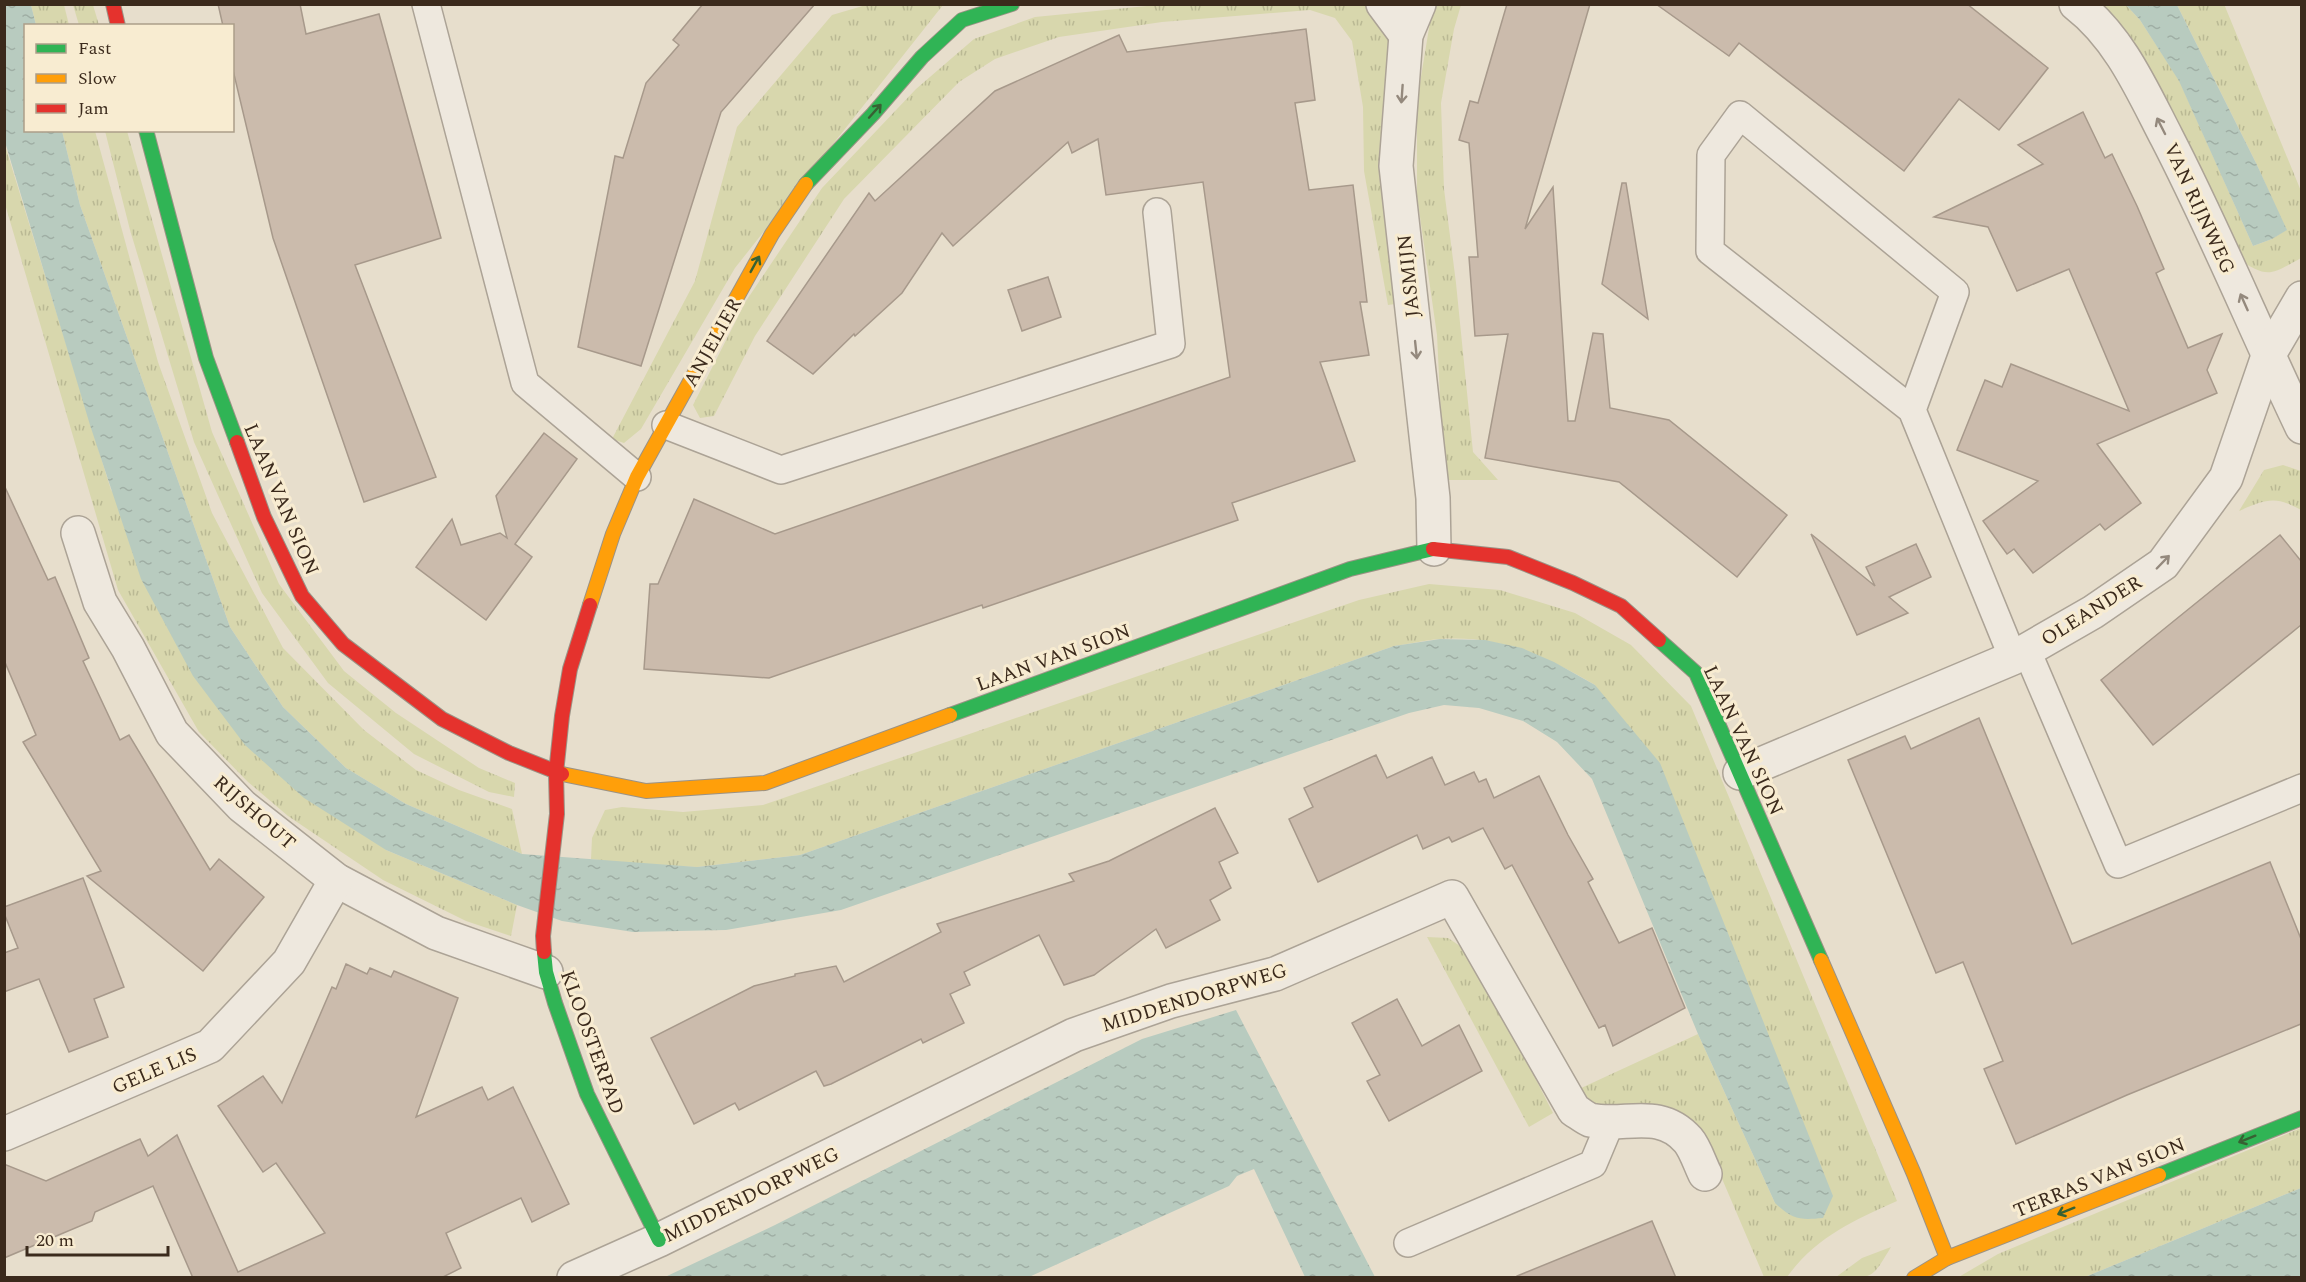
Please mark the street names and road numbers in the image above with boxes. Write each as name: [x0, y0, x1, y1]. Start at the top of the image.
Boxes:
street label: VAN RIJNWEG: [2156, 138, 2243, 279]
street label: JASMIJN: [1390, 233, 1428, 319]
street label: ANJELIER: [676, 292, 750, 393]
street label: LAAN VAN SION: [236, 419, 327, 580]
street label: OLEANDER: [2035, 567, 2149, 654]
street label: LAAN VAN SION: [972, 616, 1135, 700]
street label: LAAN VAN SION: [1695, 660, 1791, 820]
street label: RIJSHOUT: [206, 768, 302, 857]
street label: MIDDENDORPWEG: [1098, 955, 1291, 1040]
street label: KLOOSTERPAD: [552, 966, 632, 1119]
street label: GELE LIS: [107, 1040, 202, 1102]
street label: TERRAS VAN SION: [2009, 1130, 2190, 1226]
street label: MIDDENDORPWEG: [658, 1139, 845, 1251]

